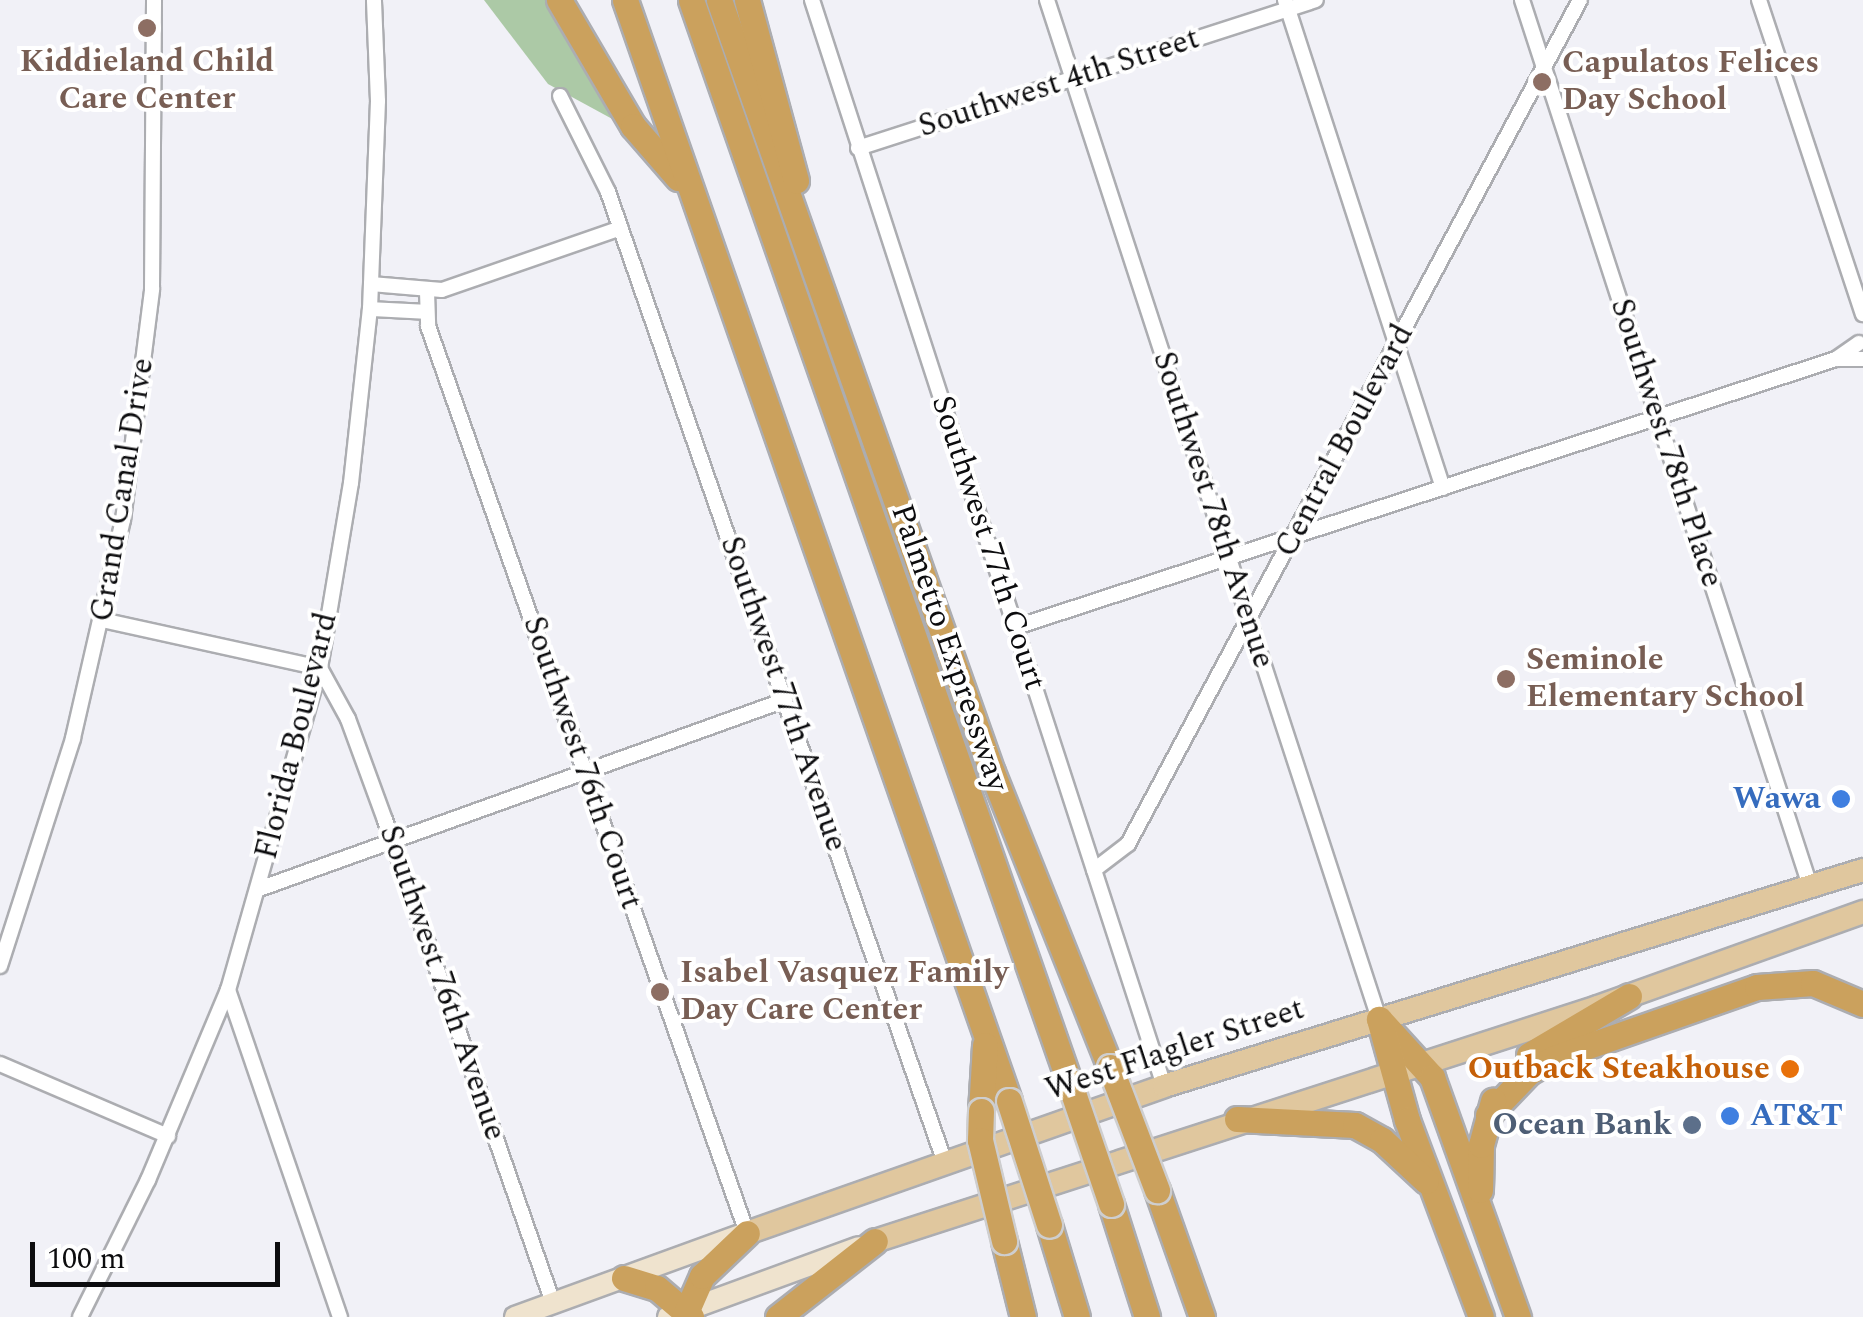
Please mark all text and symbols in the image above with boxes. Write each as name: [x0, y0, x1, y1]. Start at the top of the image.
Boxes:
marker: Kiddieland Child Care Center: [136, 17, 158, 39]
street label: Southwest 4th Street: [914, 19, 1204, 147]
place label: Kiddieland Child Care Center: [20, 44, 274, 119]
place label: Capulatos Felices Day School: [1562, 45, 1819, 120]
marker: Capulatos Felices Day School: [1531, 71, 1553, 93]
street label: Southwest 78th Place: [1601, 294, 1731, 592]
street label: Central Boulevard: [1267, 318, 1423, 564]
street label: Southwest 78th Avenue: [1144, 347, 1282, 673]
street label: Grand Canal Drive: [83, 355, 163, 625]
street label: Southwest 77th Court: [922, 391, 1054, 695]
street label: Palmetto Expressway: [882, 499, 1016, 797]
street label: Southwest 77th Avenue: [711, 532, 855, 856]
street label: Florida Boulevard: [248, 609, 346, 863]
street label: Southwest 76th Court: [514, 611, 650, 915]
place label: Seminole Elementary School: [1526, 642, 1804, 717]
marker: Seminole Elementary School: [1495, 668, 1517, 690]
place label: Wawa: [1732, 780, 1821, 818]
marker: Wawa: [1830, 788, 1852, 810]
street label: Southwest 76th Avenue: [370, 821, 514, 1145]
place label: Isabel Vasquez Family Day Care Center: [680, 955, 1008, 1030]
marker: Isabel Vasquez Family Day Care Center: [649, 981, 671, 1003]
street label: West Flagler Street: [1041, 990, 1309, 1110]
place label: Outback Steakhouse: [1468, 1050, 1770, 1088]
marker: Outback Steakhouse: [1779, 1058, 1801, 1080]
place label: AT&T: [1750, 1097, 1843, 1135]
marker: AT&T: [1719, 1105, 1741, 1127]
place label: Ocean Bank: [1493, 1106, 1672, 1144]
marker: Ocean Bank: [1681, 1114, 1703, 1136]
scale bar: [35, 1222, 285, 1284]
text: 100 m: [47, 1236, 125, 1282]

